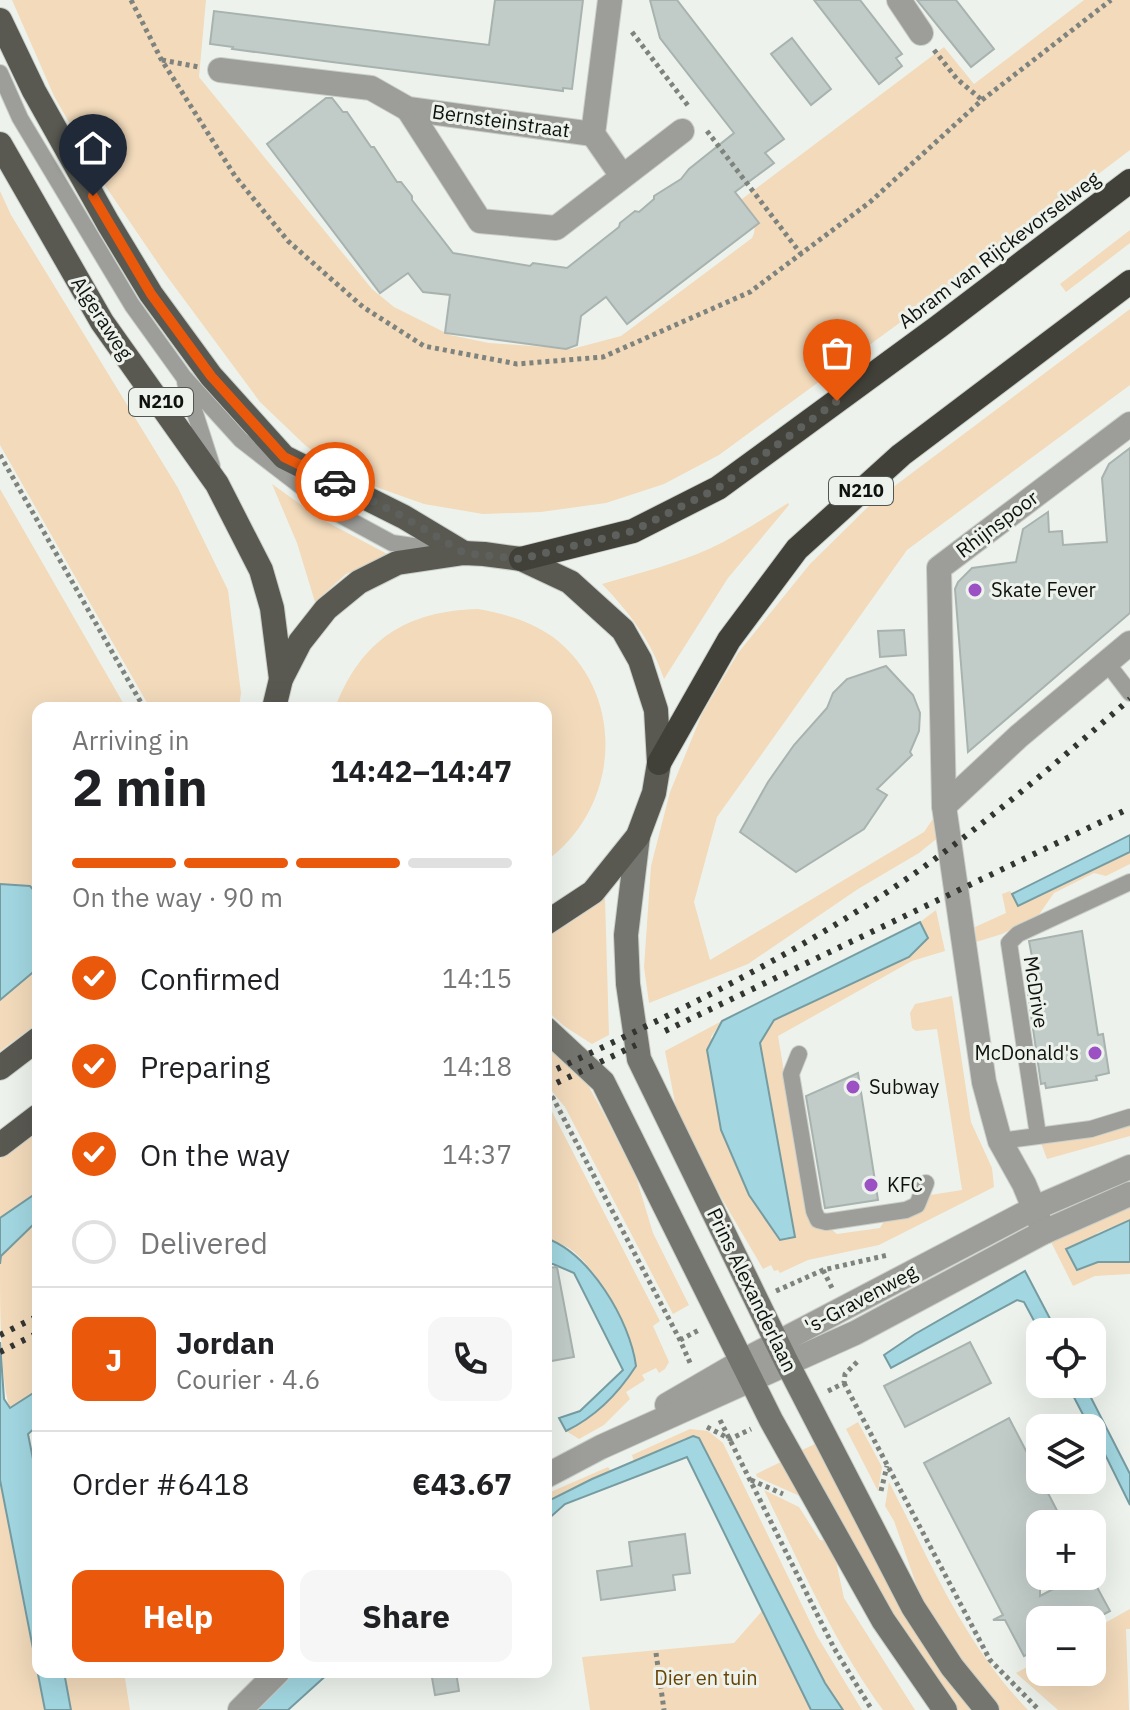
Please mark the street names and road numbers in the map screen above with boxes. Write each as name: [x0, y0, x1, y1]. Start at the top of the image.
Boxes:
street label: Bernsteinstraat: [430, 97, 572, 144]
street label: Abram van Rijckevorselweg: [892, 165, 1105, 334]
street label: Algeraweg: [65, 271, 140, 365]
road number: N210: [129, 388, 193, 416]
road number: N210: [829, 477, 893, 505]
street label: Rhijnspoor: [950, 484, 1043, 563]
street label: McDrive: [1017, 954, 1056, 1030]
street label: Prins Alexanderlaan: [701, 1203, 804, 1376]
street label: 's-Gravenweg: [800, 1258, 922, 1339]

